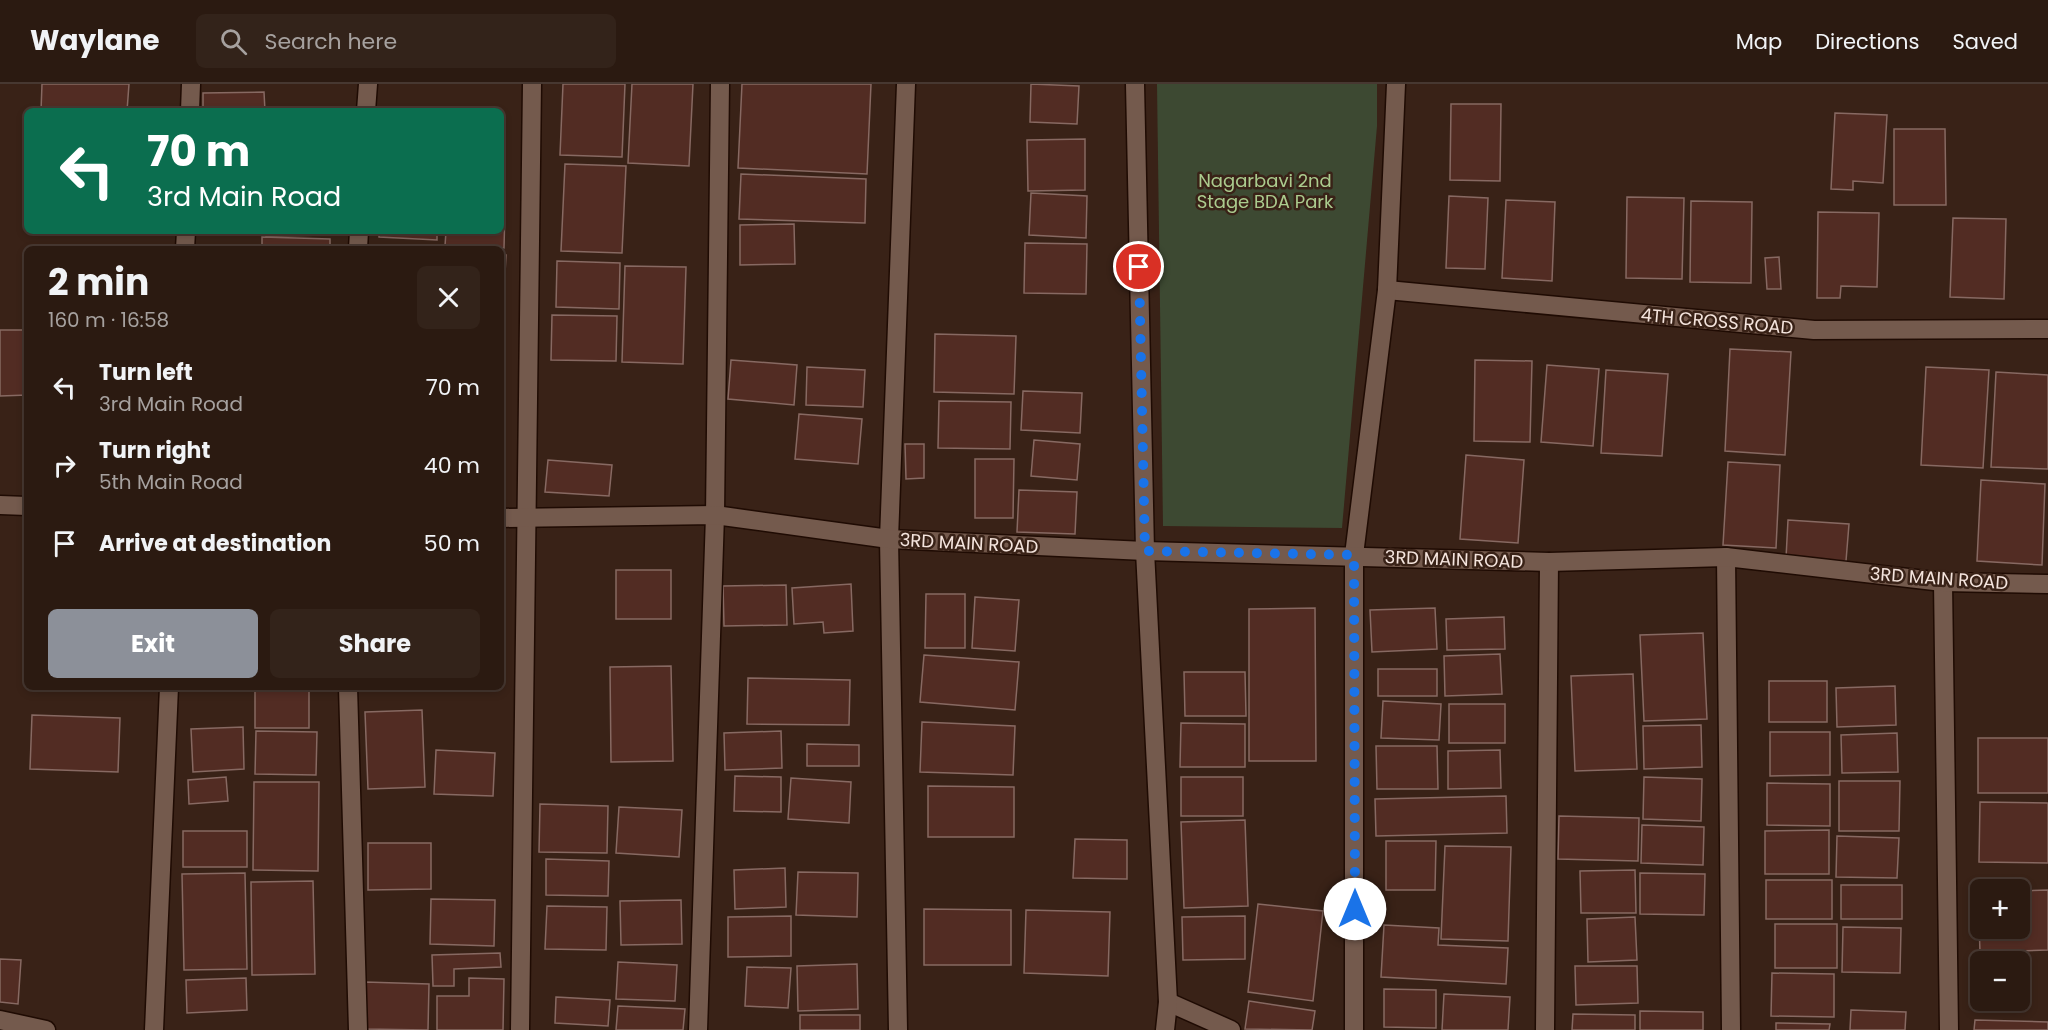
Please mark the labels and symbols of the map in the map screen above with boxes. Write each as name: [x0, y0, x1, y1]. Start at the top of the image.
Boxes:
park label: Nagarbavi 2nd Stage BDA Park: [1197, 168, 1334, 214]
pin: [1113, 241, 1164, 292]
street label: 4TH CROSS ROAD: [1640, 302, 1794, 340]
street label: 3RD MAIN ROAD: [899, 527, 1039, 559]
street label: 3RD MAIN ROAD: [1384, 544, 1524, 574]
street label: 3RD MAIN ROAD: [1869, 561, 2009, 595]
position arrow: [1323, 877, 1387, 941]

